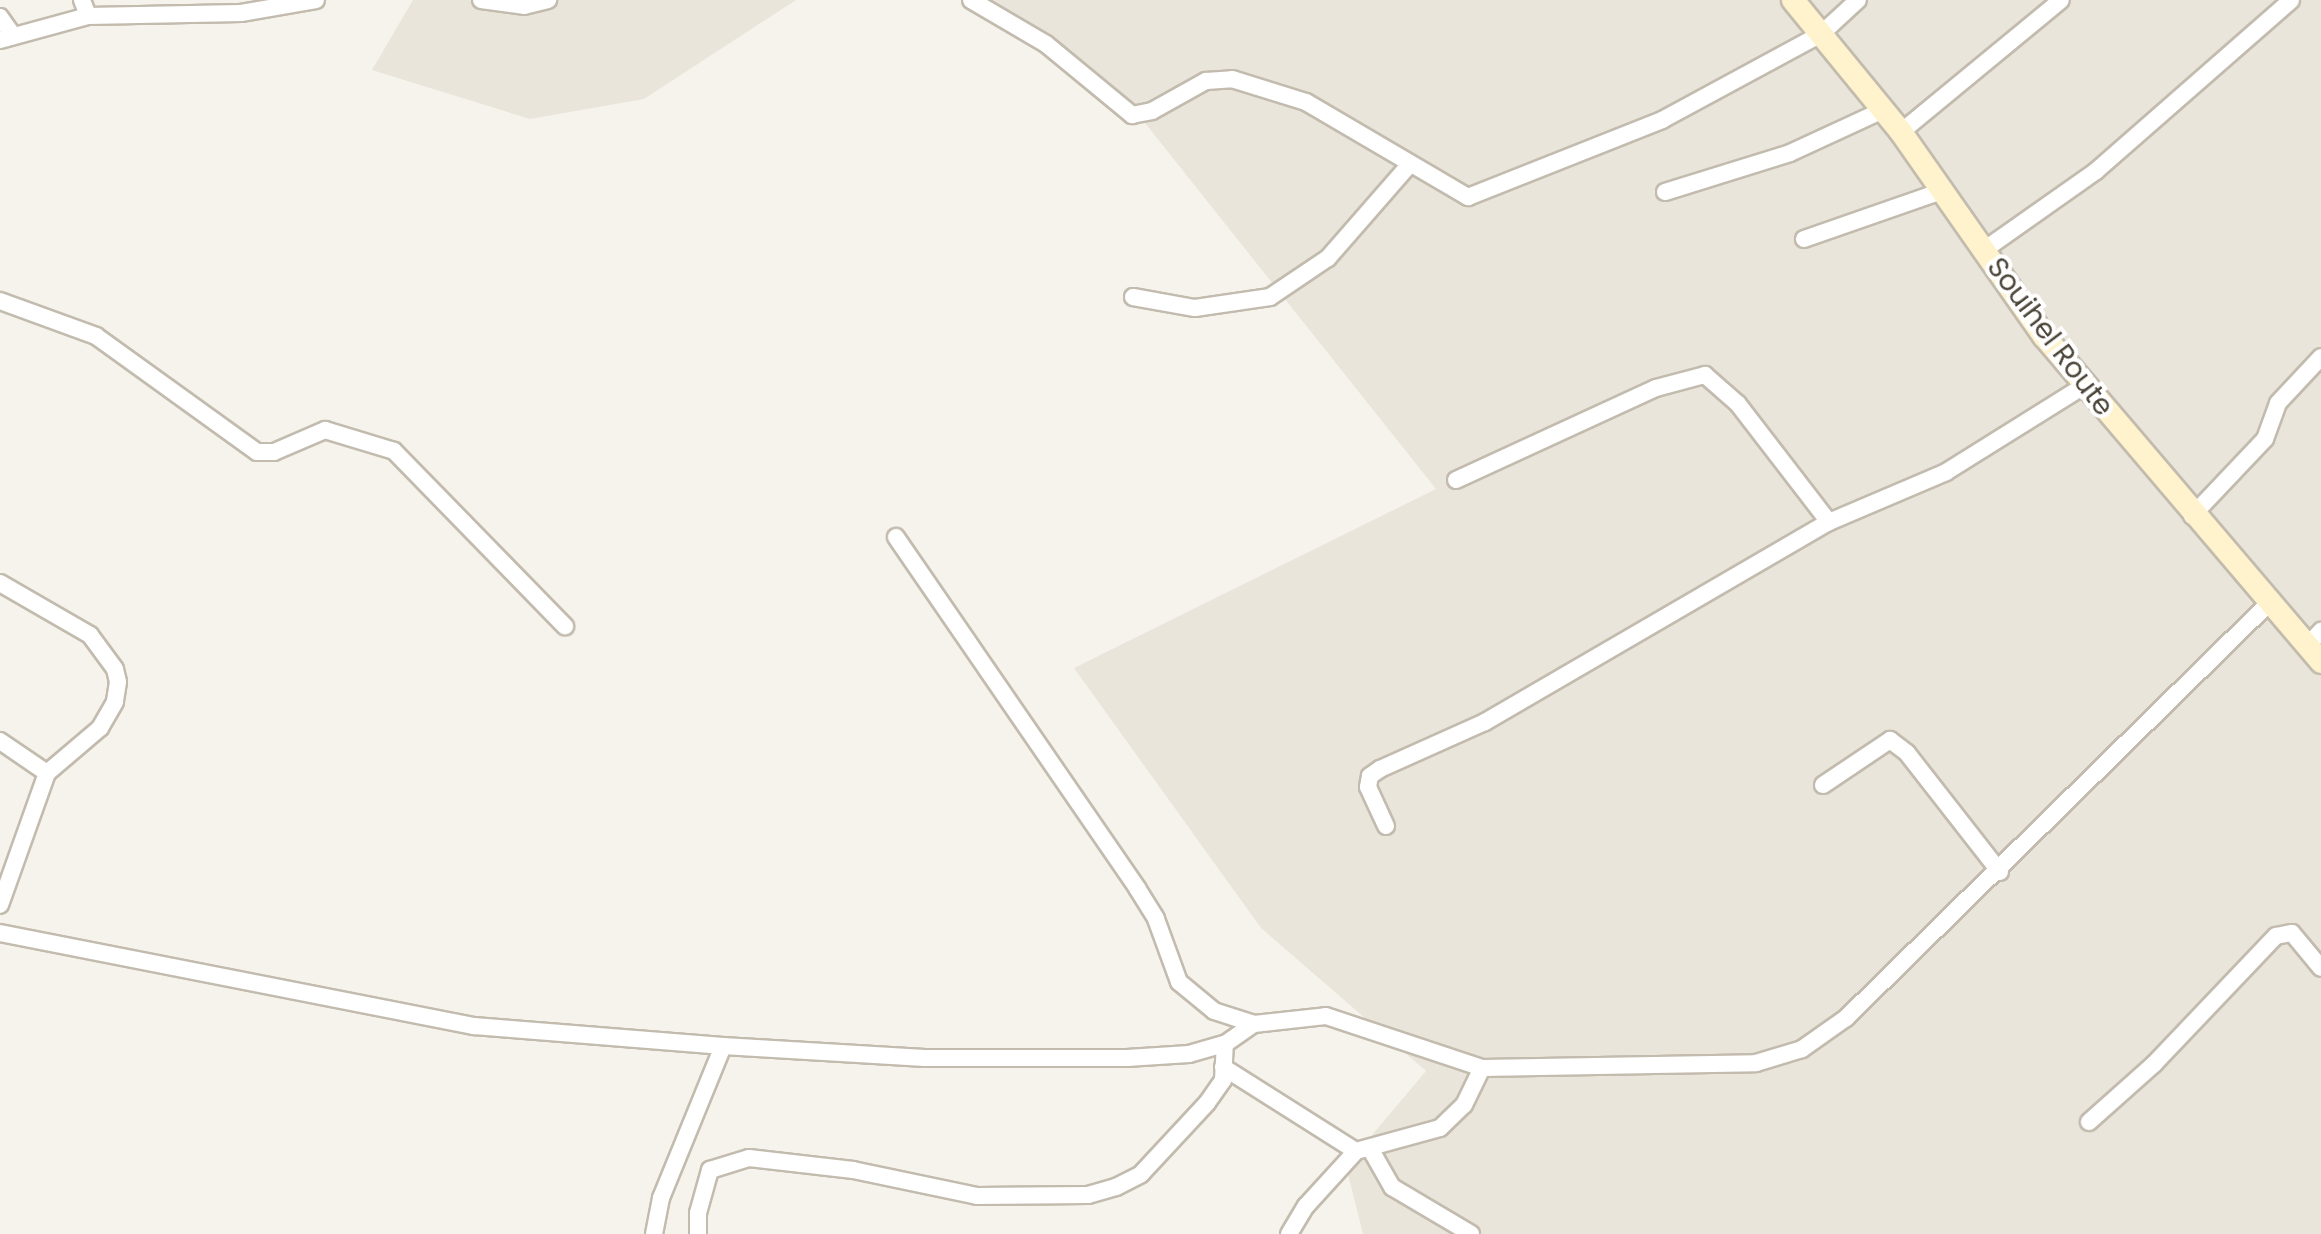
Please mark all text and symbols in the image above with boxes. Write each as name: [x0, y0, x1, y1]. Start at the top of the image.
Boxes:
street label: Souihel Route: [1980, 251, 2120, 423]

